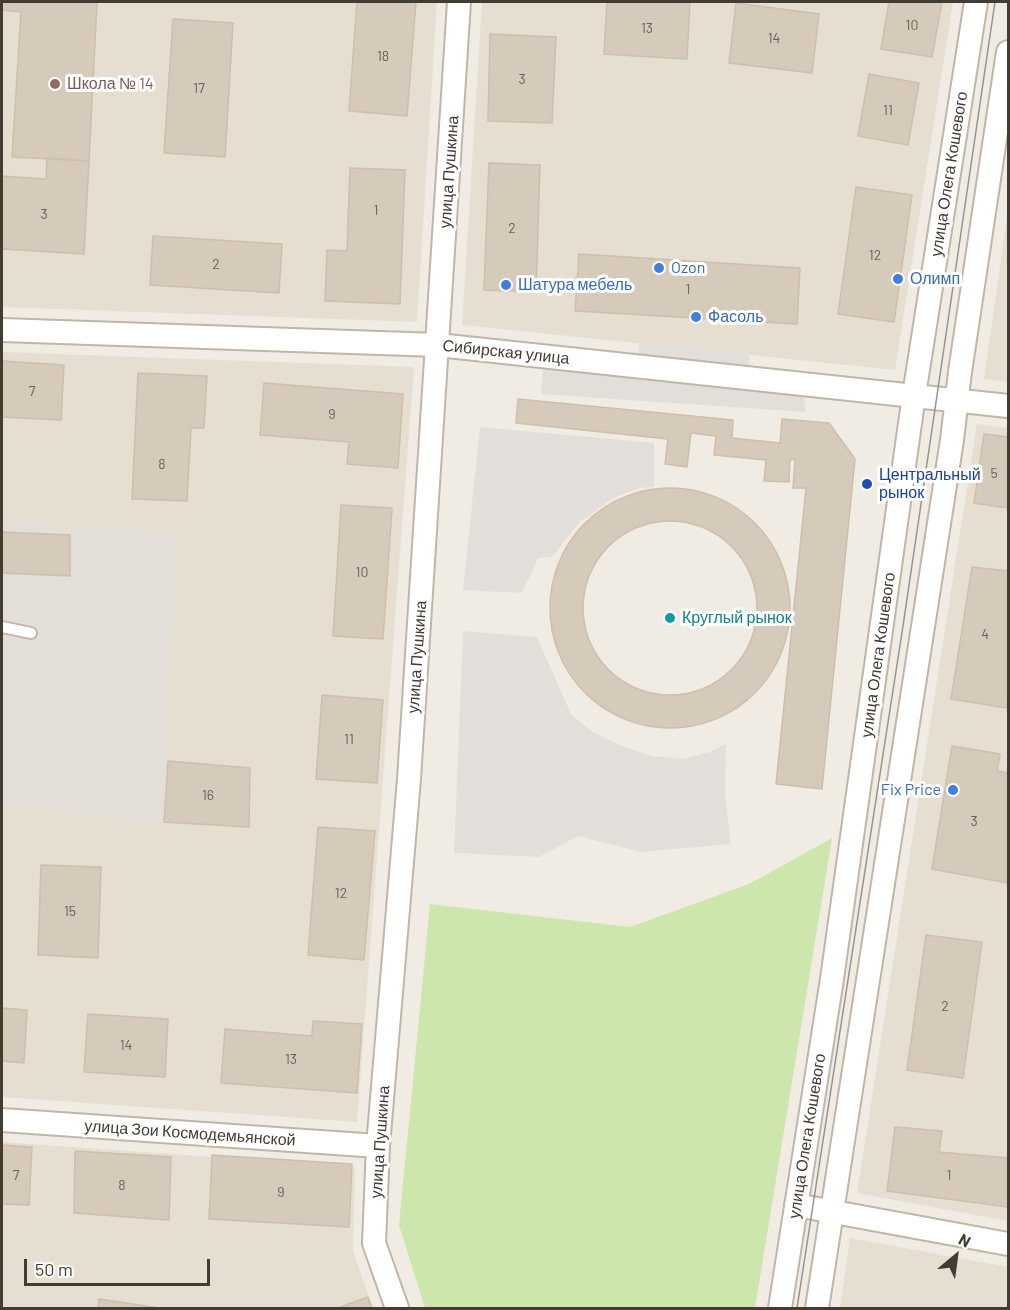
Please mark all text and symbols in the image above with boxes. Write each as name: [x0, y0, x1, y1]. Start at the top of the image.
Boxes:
house number: 10: [906, 17, 918, 33]
house number: 13: [641, 20, 653, 36]
house number: 14: [768, 30, 780, 46]
house number: 18: [377, 48, 389, 64]
house number: 3: [518, 71, 526, 87]
place label: Школа № 14: [67, 74, 154, 94]
marker: Школа № 14: [48, 77, 62, 91]
house number: 17: [193, 80, 205, 96]
street label: улица Олега Кошевого: [926, 90, 972, 258]
house number: 11: [883, 102, 893, 118]
street label: улица Пушкина: [435, 115, 463, 229]
house number: 1: [374, 202, 378, 218]
house number: 3: [40, 206, 48, 222]
house number: 2: [508, 220, 516, 236]
house number: 12: [869, 247, 881, 263]
house number: 2: [212, 256, 220, 272]
place label: Ozon: [671, 258, 705, 278]
marker: Ozon: [652, 261, 666, 275]
place label: Олимп: [910, 269, 960, 289]
marker: Олимп: [891, 272, 905, 286]
place label: Шатура мебель: [518, 275, 632, 295]
marker: Шатура мебель: [499, 278, 513, 292]
house number: 1: [686, 281, 690, 297]
place label: Фасоль: [708, 307, 763, 327]
marker: Фасоль: [689, 310, 703, 324]
street label: Сибирская улица: [442, 336, 570, 368]
house number: 7: [29, 383, 35, 399]
house number: 9: [328, 406, 336, 422]
house number: 8: [158, 456, 166, 472]
place label: Центральный рынок: [879, 465, 981, 503]
house number: 5: [990, 465, 998, 481]
marker: Центральный рынок: [860, 477, 874, 491]
house number: 10: [356, 564, 368, 580]
street label: улица Олега Кошевого: [857, 571, 899, 739]
street label: улица Пушкина: [403, 600, 431, 714]
place label: Круглый рынок: [682, 608, 792, 628]
marker: Круглый рынок: [663, 611, 677, 625]
house number: 4: [981, 626, 989, 642]
house number: 11: [344, 731, 354, 747]
place label: Fix Price: [881, 780, 941, 800]
marker: Fix Price: [946, 783, 960, 797]
house number: 16: [202, 787, 214, 803]
house number: 3: [970, 813, 978, 829]
house number: 12: [335, 885, 347, 901]
house number: 15: [64, 903, 76, 919]
house number: 2: [941, 998, 949, 1014]
house number: 14: [120, 1037, 132, 1053]
house number: 13: [285, 1051, 297, 1067]
street label: улица Олега Кошевого: [784, 1052, 830, 1220]
street label: улица Пушкина: [366, 1085, 394, 1199]
street label: улица Зои Космодемьянской: [84, 1116, 296, 1150]
house number: 7: [13, 1167, 19, 1183]
house number: 1: [947, 1167, 951, 1183]
house number: 8: [118, 1177, 126, 1193]
house number: 9: [277, 1184, 285, 1200]
north arrow: [926, 1226, 986, 1286]
text: N: [956, 1229, 974, 1251]
scale bar: [27, 1247, 213, 1285]
text: 50 m: [35, 1258, 73, 1280]

